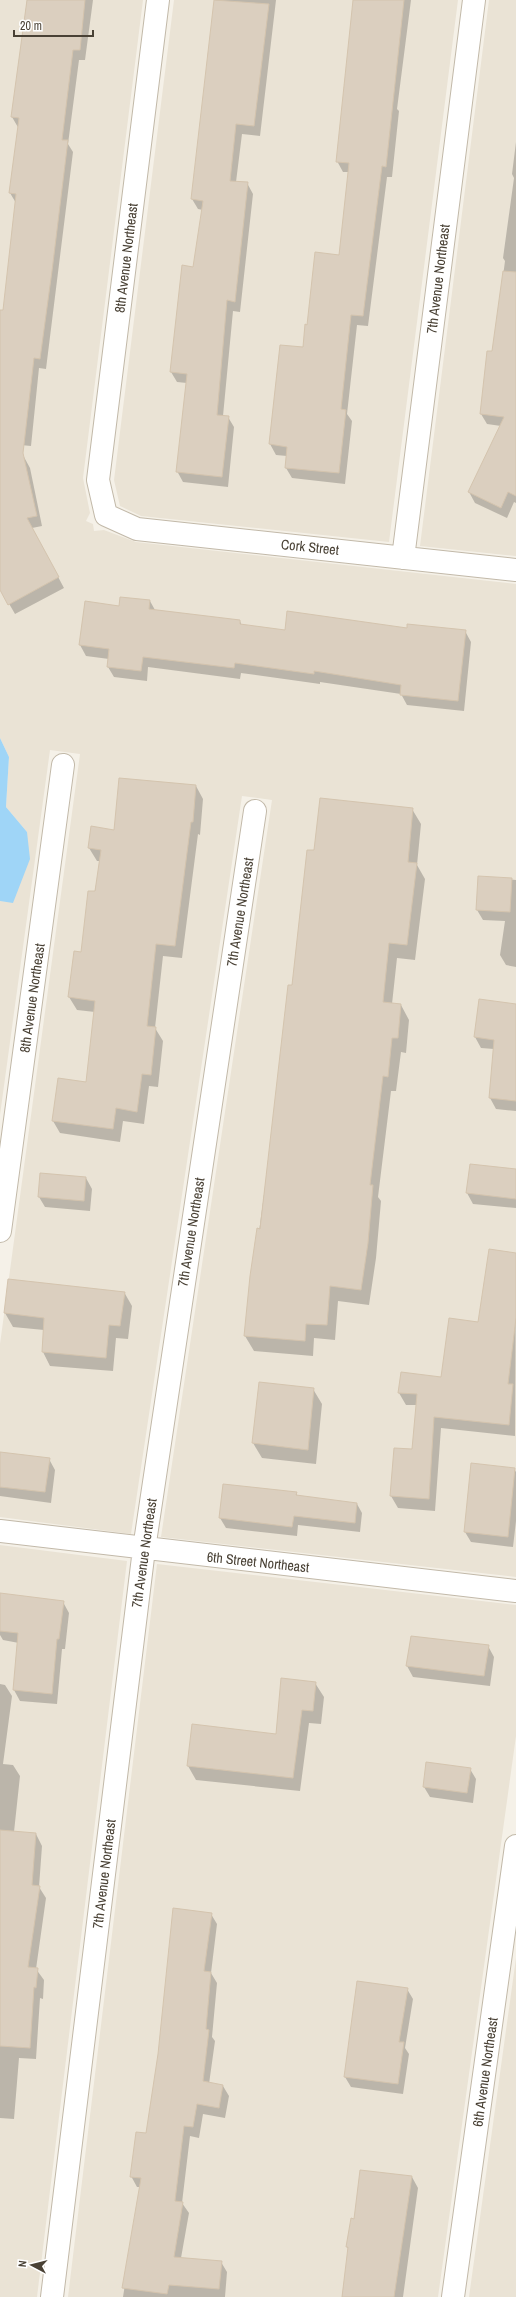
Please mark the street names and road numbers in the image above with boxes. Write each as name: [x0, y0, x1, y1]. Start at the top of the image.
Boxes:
street label: 8th Avenue Northeast: [110, 202, 142, 314]
street label: 7th Avenue Northeast: [422, 223, 454, 335]
street label: Cork Street: [280, 535, 340, 559]
street label: 7th Avenue Northeast: [222, 856, 258, 968]
street label: 8th Avenue Northeast: [15, 942, 49, 1054]
street label: 7th Avenue Northeast: [173, 1176, 209, 1288]
street label: 7th Avenue Northeast: [127, 1497, 161, 1609]
street label: 6th Street Northeast: [206, 1548, 310, 1576]
street label: 7th Avenue Northeast: [88, 1818, 120, 1930]
street label: 6th Avenue Northeast: [468, 2016, 502, 2128]

